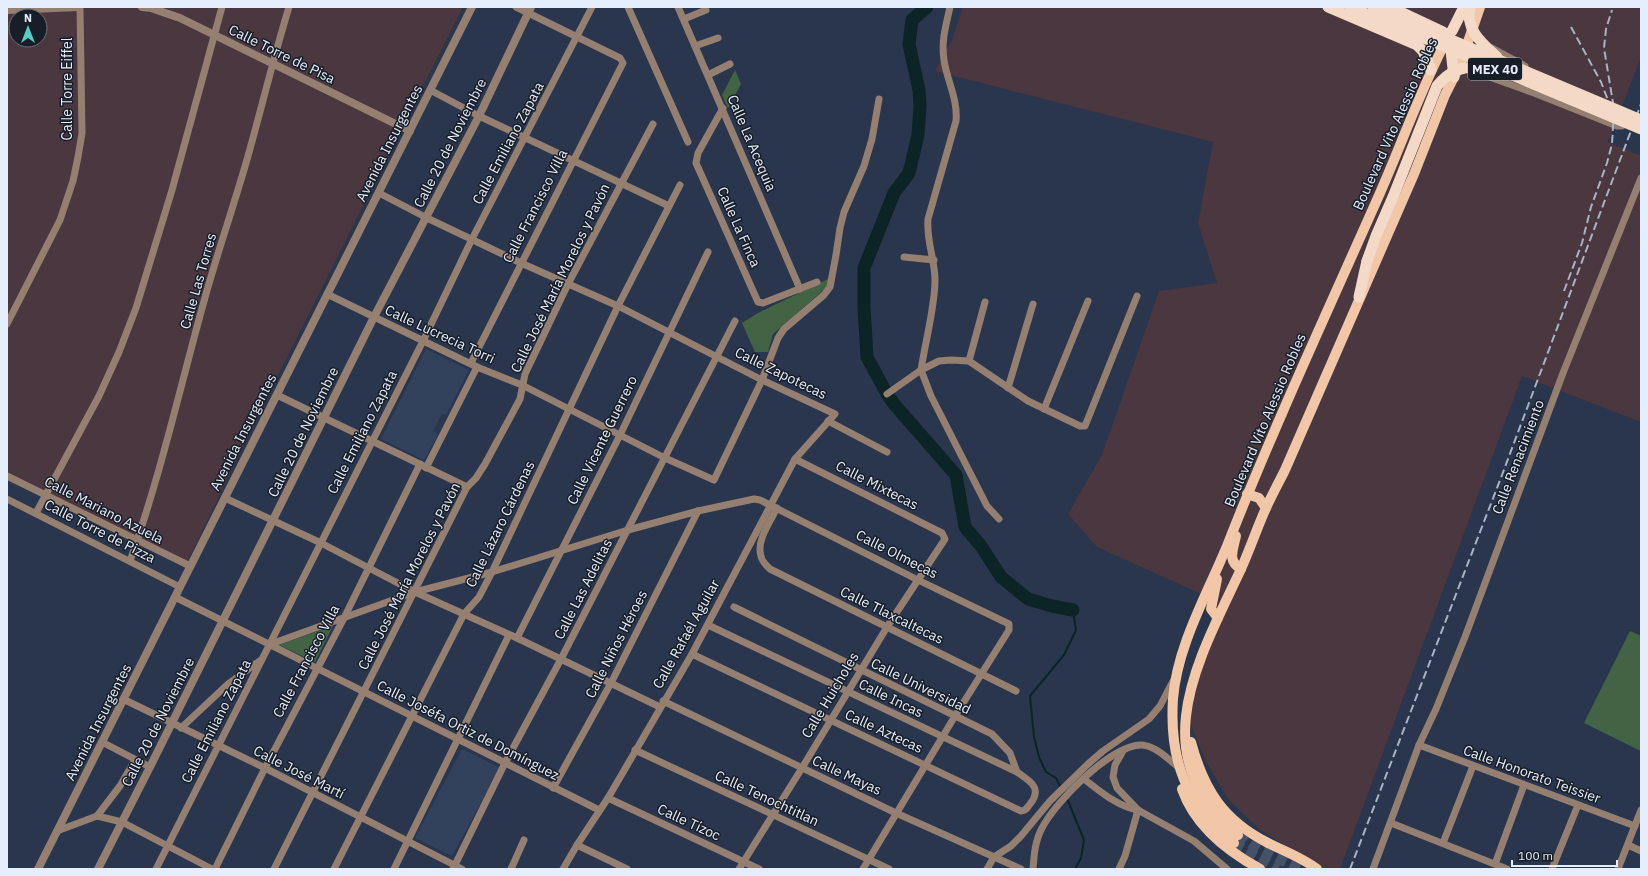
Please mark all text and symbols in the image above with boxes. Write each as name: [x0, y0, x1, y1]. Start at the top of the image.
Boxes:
north arrow: [8, 8, 48, 48]
text: N: [24, 11, 32, 25]
street label: Calle Torre de Pisa: [226, 20, 339, 88]
street label: Boulevard Vito Alessio Robles: [1349, 35, 1441, 213]
street label: Calle Torre Eiffel: [58, 37, 76, 141]
road number: MEX 40: [1468, 58, 1522, 80]
street label: Calle 20 de Noviembre: [410, 75, 491, 211]
street label: Calle Emiliano Zapata: [468, 78, 548, 207]
street label: Avenida Insurgentes: [352, 81, 426, 205]
street label: Calle La Acequia: [724, 92, 781, 194]
street label: Calle Francisco Villa: [499, 146, 572, 266]
street label: Calle José María Morelos y Pavón: [506, 181, 614, 375]
street label: Calle La Finca: [713, 184, 765, 271]
street label: Calle Las Torres: [176, 231, 220, 331]
street label: Calle Lucrecia Torri: [382, 301, 498, 367]
street label: Boulevard Vito Alessio Robles: [1220, 330, 1310, 509]
street label: Calle Zapotecas: [732, 343, 830, 403]
street label: Calle 20 de Noviembre: [264, 364, 343, 500]
street label: Calle Emiliano Zapata: [323, 367, 401, 497]
street label: Avenida Insurgentes: [206, 370, 280, 494]
street label: Calle Vicente Guerrero: [563, 372, 641, 507]
street label: Calle Renacimiento: [1488, 397, 1548, 517]
street label: Calle Mixtecas: [833, 456, 922, 514]
street label: Calle Lázaro Cárdenas: [462, 458, 539, 590]
street label: Calle Mariano Azuela: [41, 472, 167, 548]
street label: Calle José María Morelos y Pavón: [354, 479, 464, 673]
street label: Calle Torre de Pizza: [41, 495, 159, 567]
street label: Calle Olmecas: [853, 526, 941, 582]
street label: Calle Las Adelitas: [550, 535, 616, 642]
street label: Calle Rafaél Aguilar: [649, 576, 723, 692]
street label: Calle Tlaxcaltecas: [837, 582, 947, 648]
street label: Calle Niños Héroes: [581, 587, 651, 701]
street label: Calle Francisco Villa: [269, 601, 344, 721]
street label: Calle Huicholes: [797, 649, 863, 741]
street label: Calle 20 de Noviembre: [118, 654, 199, 790]
street label: Calle Universidad: [868, 654, 974, 718]
street label: Calle Emiliano Zapata: [177, 656, 255, 786]
street label: Avenida Insurgentes: [61, 660, 135, 784]
street label: Calle Incas: [856, 675, 926, 721]
street label: Calle Joséfa Ortiz de Domínguez: [374, 676, 563, 784]
street label: Calle Aztecas: [842, 705, 926, 757]
street label: Calle José Martí: [250, 741, 348, 803]
street label: Calle Honorato Teissier: [1461, 741, 1603, 807]
street label: Calle Mayas: [809, 751, 885, 799]
street label: Calle Tenochtitlan: [712, 766, 822, 830]
street label: Calle Tízoc: [655, 800, 723, 844]
scale bar: [1512, 842, 1617, 868]
text: 100 m: [1518, 848, 1553, 863]

